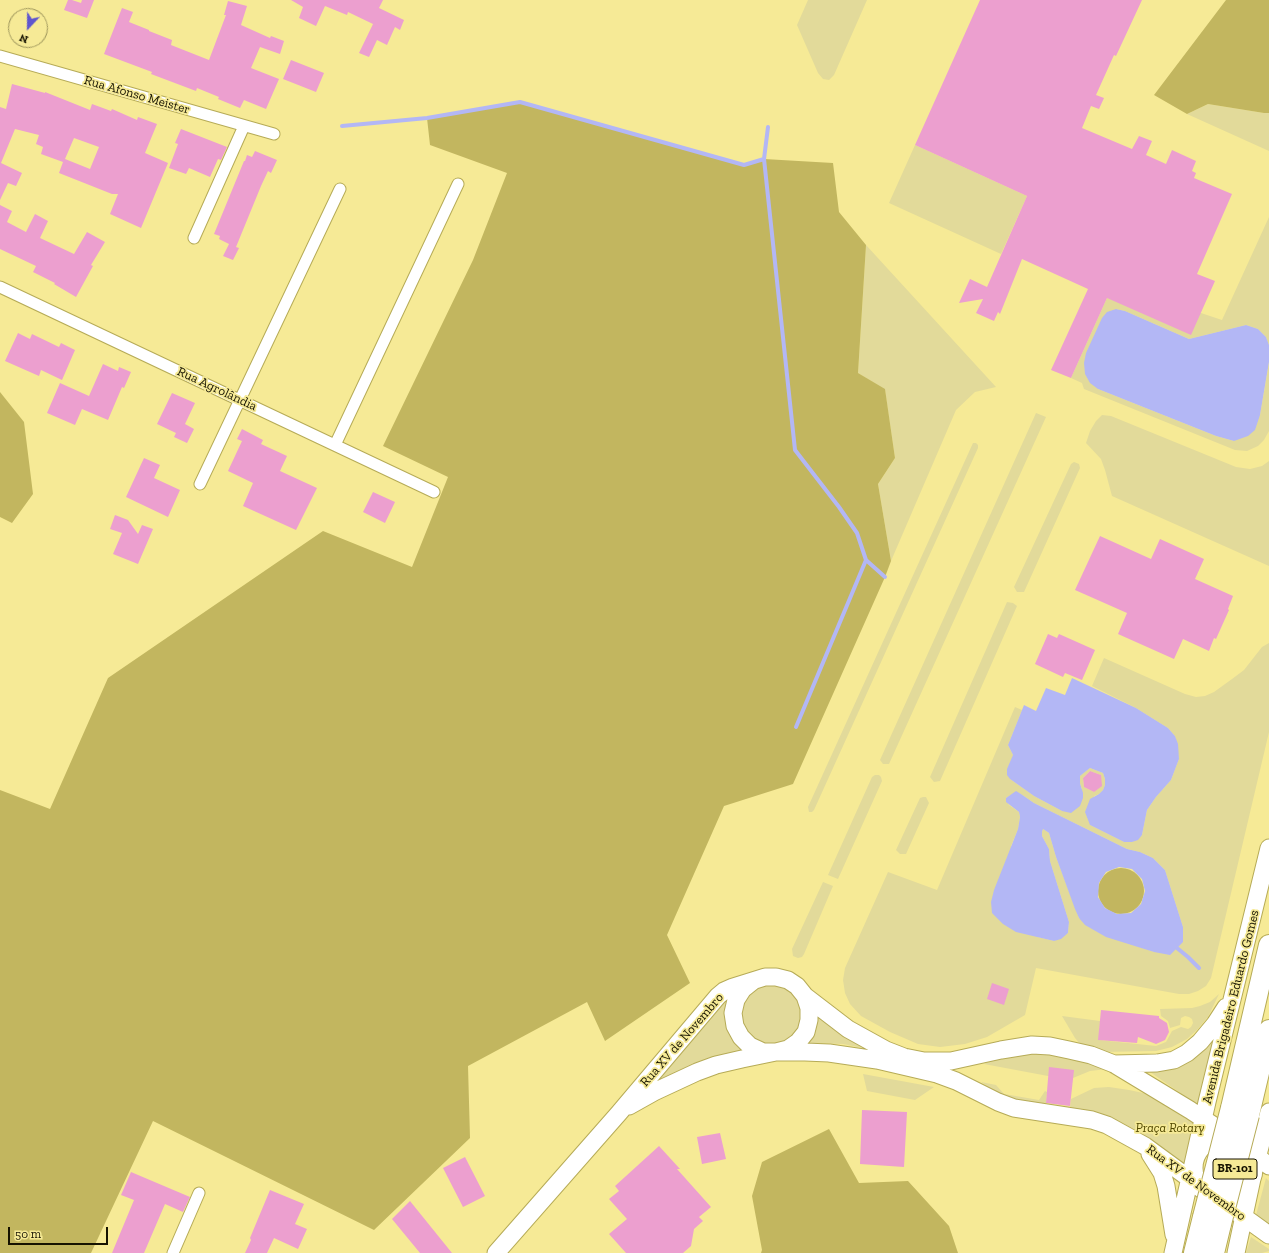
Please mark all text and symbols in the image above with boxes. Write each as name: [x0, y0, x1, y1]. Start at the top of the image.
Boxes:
north arrow: [8, 8, 48, 48]
text: N: [17, 31, 30, 46]
street label: Rua Afonso Meister: [82, 72, 192, 118]
street label: Rua Agrolândia: [175, 364, 259, 414]
street label: Avenida Brigadeiro Eduardo Gomes: [1199, 908, 1263, 1106]
street label: Rua XV de Novembro: [637, 990, 727, 1090]
park label: Praça Rotary: [1136, 1120, 1204, 1136]
street label: Rua XV de Novembro: [1143, 1142, 1249, 1224]
road number: BR-101: [1213, 1159, 1257, 1179]
scale bar: [10, 1219, 110, 1245]
text: 50 m: [15, 1227, 41, 1241]

